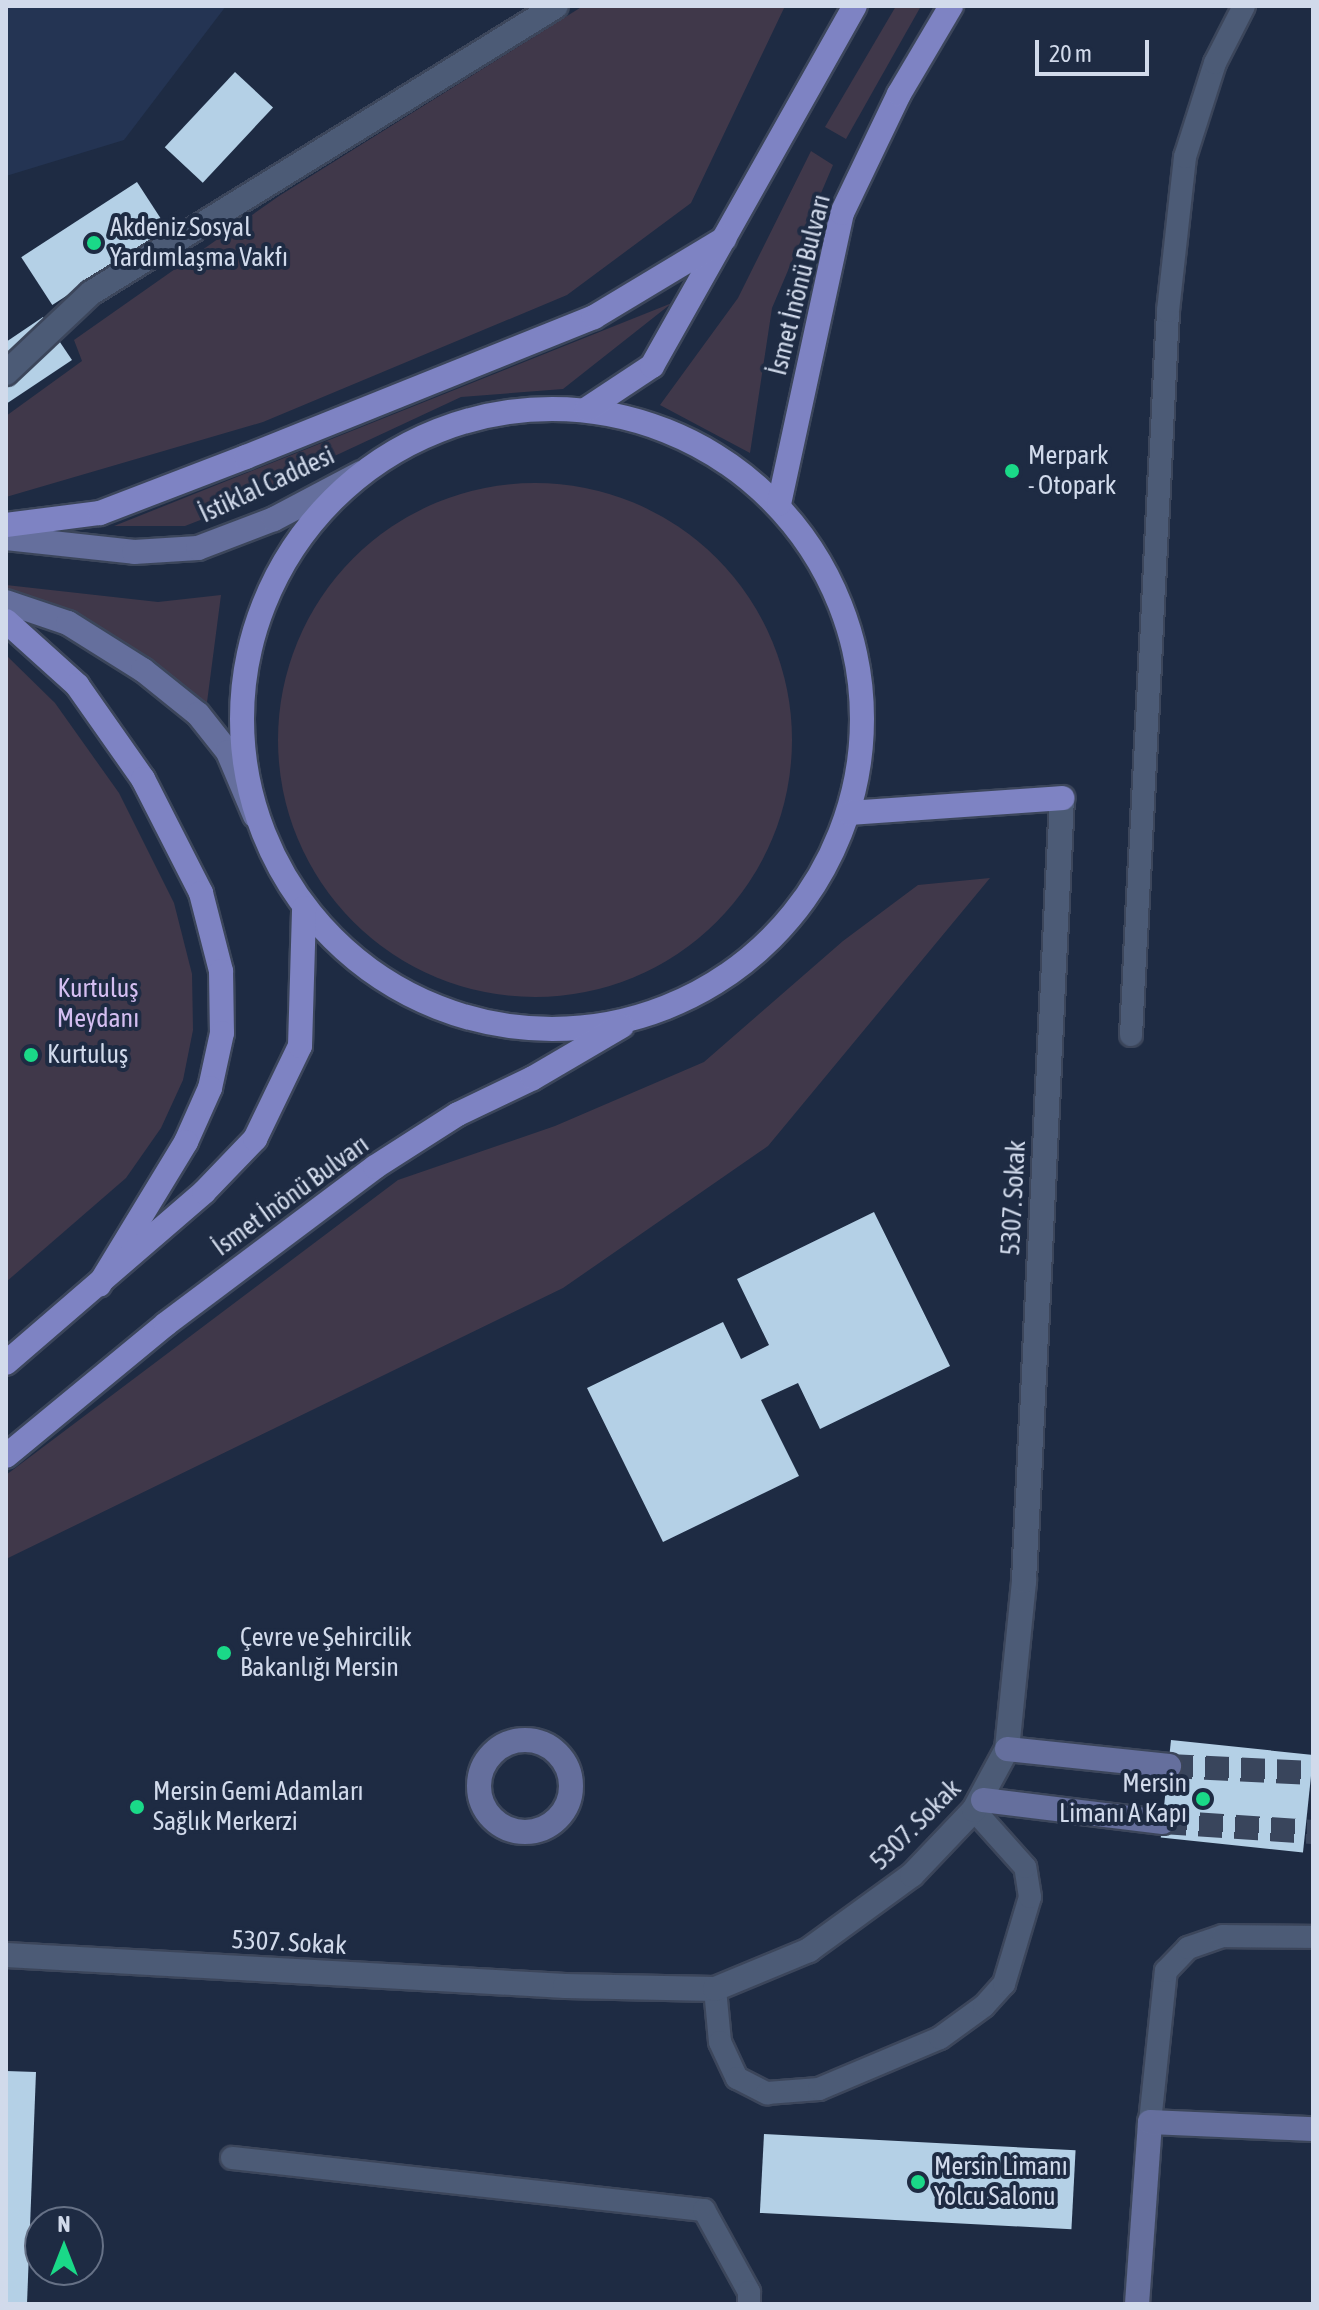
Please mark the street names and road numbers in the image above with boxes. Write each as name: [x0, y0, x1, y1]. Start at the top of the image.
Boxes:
street label: İsmet İnönü Bulvarı: [762, 191, 838, 379]
street label: İstiklal Caddesi: [194, 440, 340, 530]
street label: İsmet İnönü Bulvarı: [207, 1129, 375, 1263]
street label: 5307. Sokak: [995, 1140, 1033, 1256]
street label: 5307. Sokak: [864, 1773, 968, 1877]
street label: 5307. Sokak: [231, 1924, 347, 1962]

